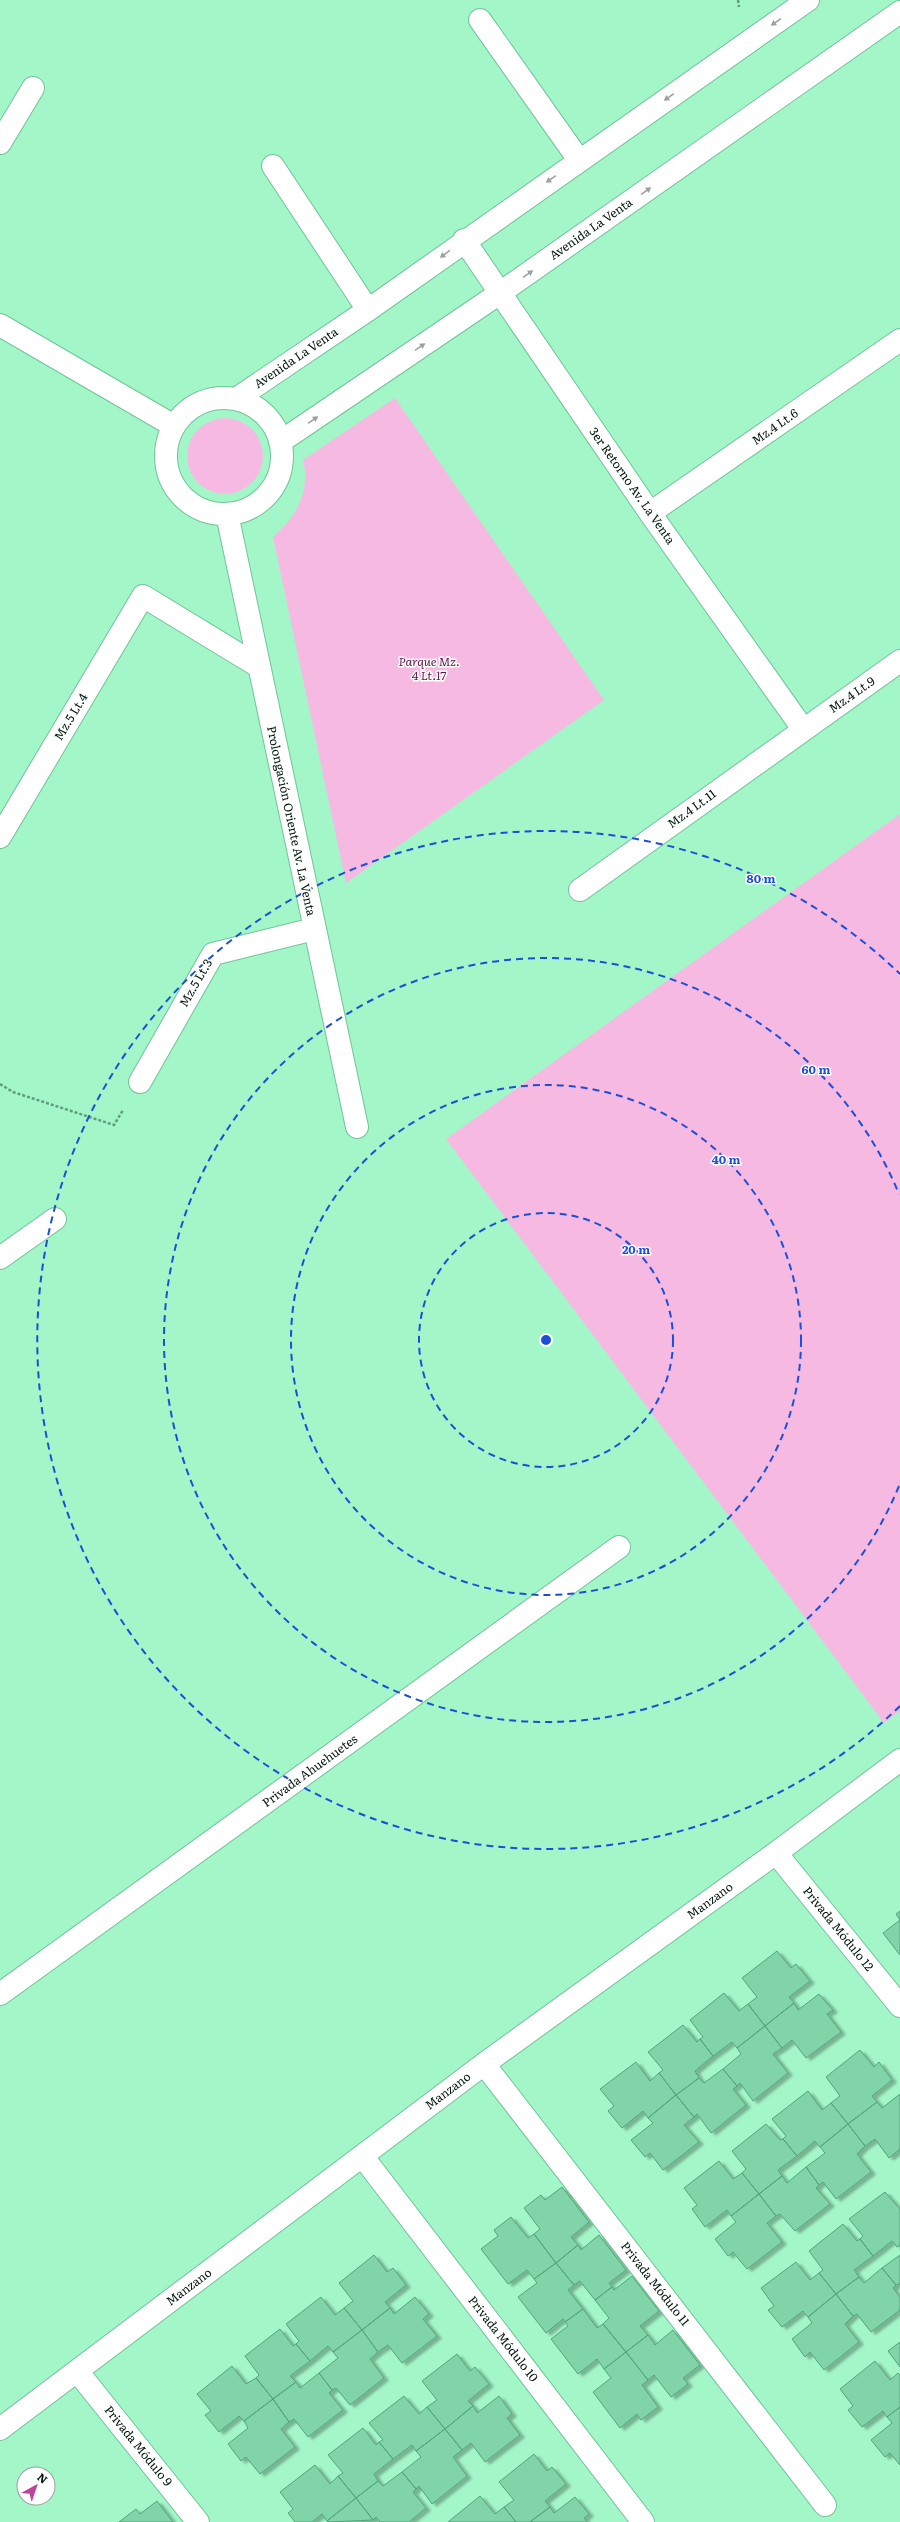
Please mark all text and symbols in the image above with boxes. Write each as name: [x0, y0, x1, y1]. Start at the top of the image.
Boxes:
one-way arrow: [770, 18, 781, 26]
one-way arrow: [664, 93, 674, 101]
one-way arrow: [546, 175, 556, 183]
one-way arrow: [640, 187, 651, 195]
street label: Avenida La Venta: [545, 192, 636, 264]
one-way arrow: [439, 250, 450, 258]
one-way arrow: [522, 270, 533, 278]
street label: Avenida La Venta: [250, 322, 341, 392]
one-way arrow: [415, 343, 426, 351]
street label: Mz.4 Lt.6: [748, 403, 802, 449]
one-way arrow: [307, 416, 318, 424]
street label: 3er Retorno Av. La Venta: [586, 423, 680, 548]
park label: Parque Mz. 4 Lt.17: [398, 652, 460, 684]
street label: Mz.4 Lt.9: [825, 672, 878, 717]
street label: Mz.5 Lt.4: [49, 689, 92, 744]
street label: Prolongación Oriente Av. La Venta: [263, 724, 321, 918]
street label: Mz.4 Lt.11: [663, 784, 720, 832]
text: 80 m: [747, 869, 775, 887]
street label: Mz.5 Lt.3: [174, 955, 216, 1010]
text: 60 m: [802, 1060, 830, 1078]
text: 40 m: [712, 1150, 741, 1168]
text: 20 m: [622, 1240, 650, 1258]
centre of rings: [539, 1333, 553, 1347]
street label: Privada Ahuehuetes: [258, 1729, 361, 1811]
street label: Manzano: [683, 1877, 736, 1923]
street label: Privada Módulo 12: [799, 1882, 878, 1974]
street label: Manzano: [421, 2067, 474, 2113]
street label: Privada Módulo 11: [617, 2237, 695, 2330]
street label: Manzano: [162, 2263, 215, 2309]
street label: Privada Módulo 10: [464, 2292, 543, 2385]
street label: Privada Módulo 9: [101, 2401, 177, 2490]
north arrow: [16, 2466, 56, 2506]
text: N: [34, 2468, 52, 2487]

